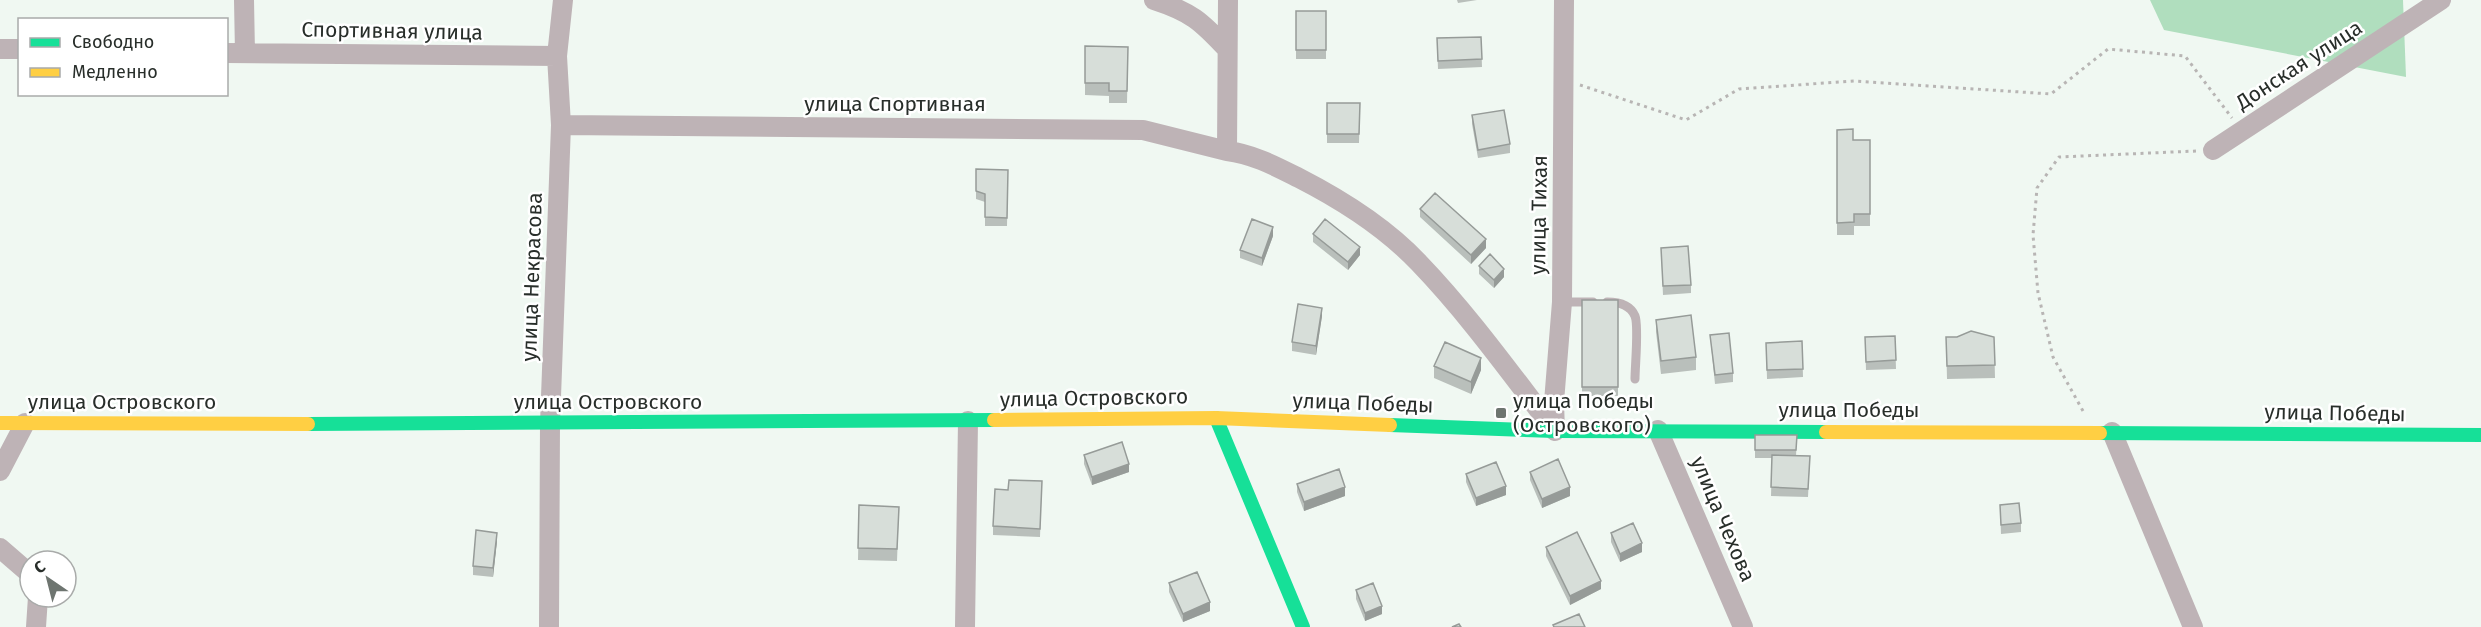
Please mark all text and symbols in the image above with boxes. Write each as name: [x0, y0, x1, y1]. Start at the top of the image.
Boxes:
street label: Донская улица: [2230, 15, 2367, 116]
street label: Спортивная улица: [301, 16, 483, 46]
legend: [18, 18, 228, 96]
text: Свободно: [72, 31, 154, 53]
text: Медленно: [72, 61, 158, 83]
street label: улица Спортивная: [804, 91, 986, 117]
street label: улица Тихая: [1525, 155, 1553, 275]
street label: улица Некрасова: [516, 192, 548, 362]
street label: улица Островского: [1000, 383, 1188, 413]
street label: улица Победы: [1292, 388, 1434, 418]
place label: улица Победы (Островского): [1513, 388, 1654, 438]
street label: улица Островского: [28, 389, 216, 415]
street label: улица Островского: [514, 389, 702, 415]
street label: улица Победы: [1778, 397, 1920, 423]
street label: улица Победы: [2264, 399, 2406, 427]
marker: улица Победы (Островского): [1494, 406, 1508, 420]
street label: улица Чехова: [1685, 452, 1761, 586]
north arrow: [18, 549, 78, 609]
text: С: [30, 556, 50, 578]

